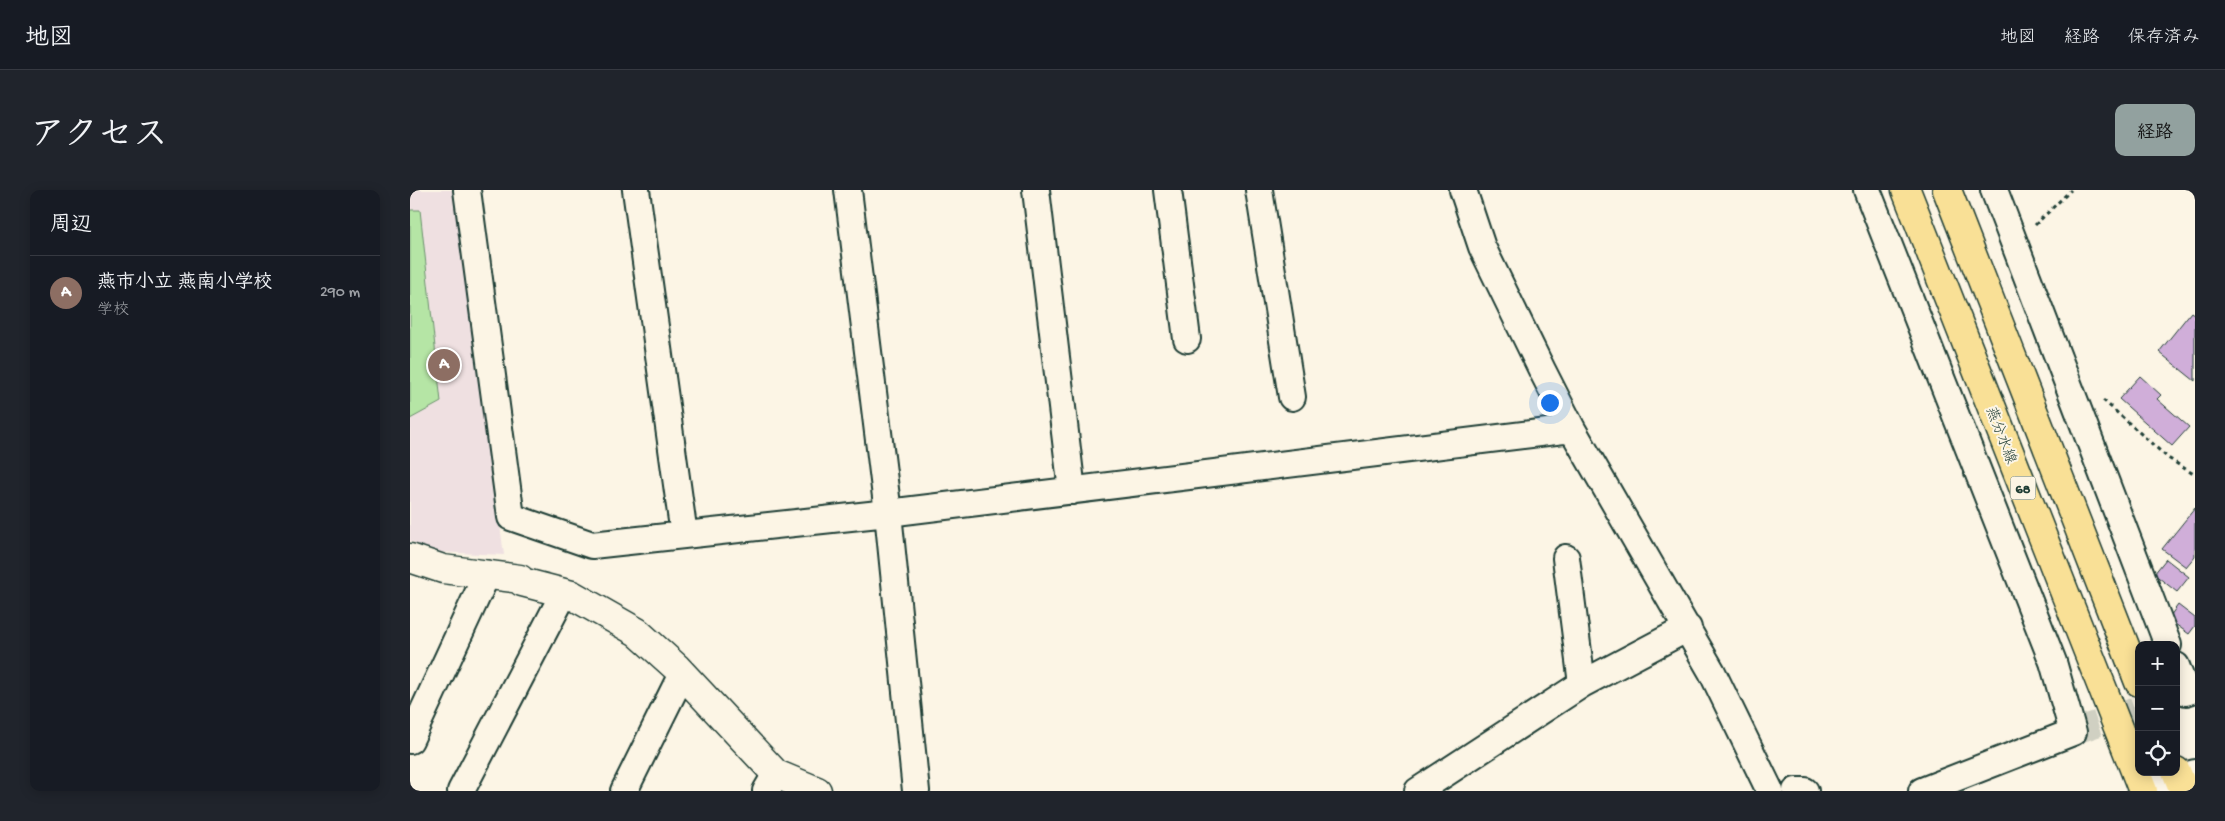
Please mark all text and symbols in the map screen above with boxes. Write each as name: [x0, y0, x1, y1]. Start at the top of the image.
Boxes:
text: 地図: [25, 25, 73, 54]
text: 地図: [2000, 28, 2036, 49]
text: 経路: [2064, 28, 2100, 49]
text: 保存済み: [2128, 28, 2200, 49]
button: 経路: [2115, 104, 2195, 156]
text: アクセス: [30, 117, 168, 158]
text: 周辺: [50, 214, 92, 239]
text: 燕市小立 燕南小学校: [97, 272, 273, 295]
text: A: [61, 284, 71, 303]
text: 290 m: [320, 284, 360, 303]
text: 学校: [97, 302, 129, 321]
pin: A: [428, 346, 460, 384]
your location: [1537, 390, 1563, 416]
street label: 燕分水線: [1981, 404, 2020, 467]
road number: 68: [2010, 476, 2036, 500]
map controls: [2135, 641, 2180, 776]
button: +: [2135, 641, 2180, 686]
button: −: [2135, 686, 2180, 731]
button: locate: [2135, 731, 2180, 776]

